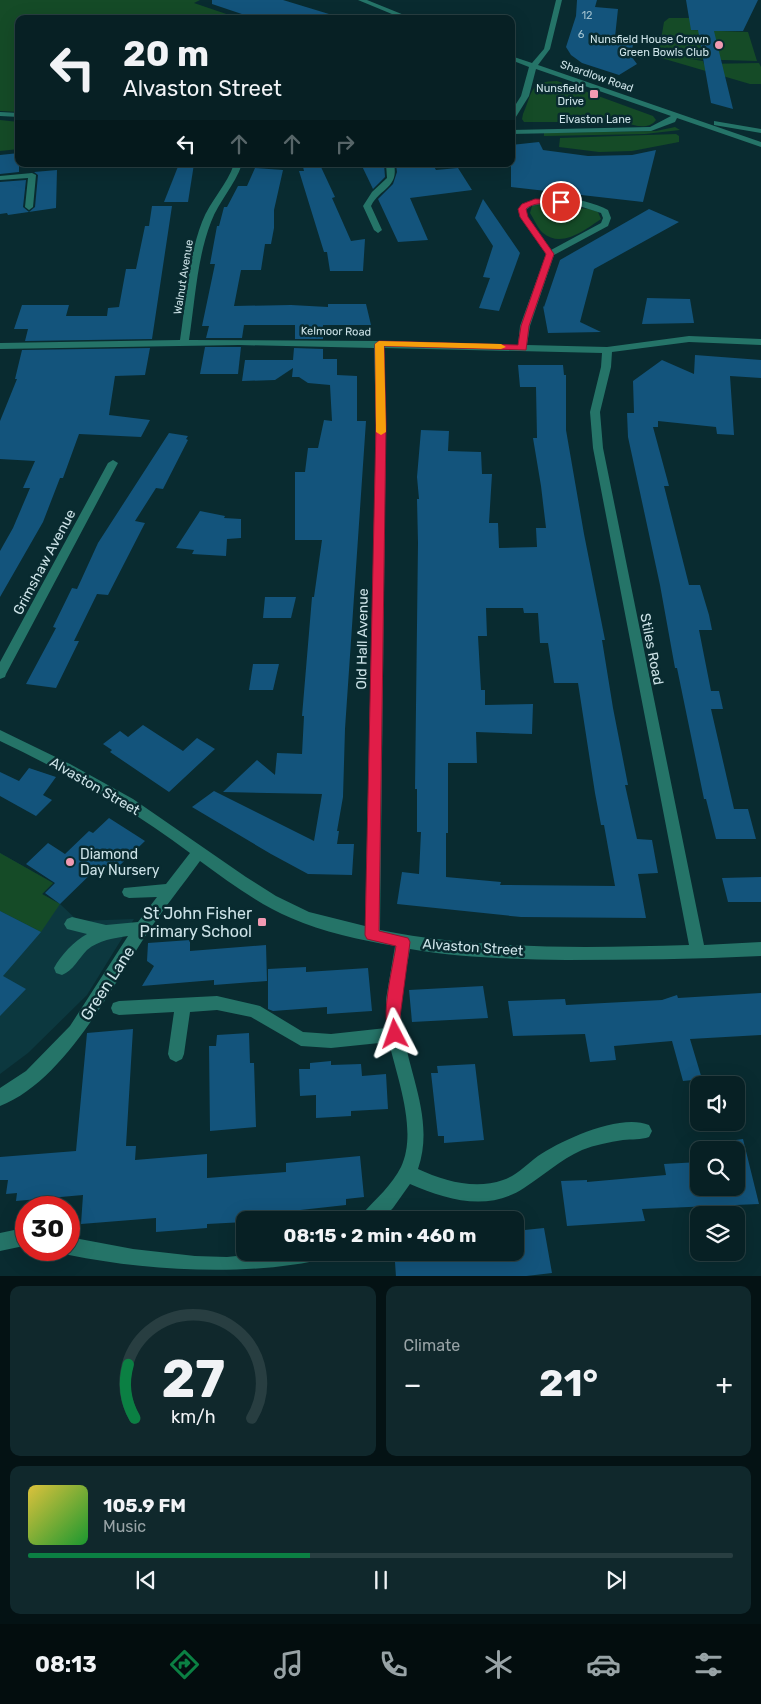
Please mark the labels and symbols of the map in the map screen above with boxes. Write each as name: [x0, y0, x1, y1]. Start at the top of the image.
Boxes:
house number: 12: [581, 9, 593, 22]
house number: 6: [578, 28, 585, 41]
place label: Nunsfield House Crown Green Bowls Club: [590, 33, 709, 59]
marker: Nunsfield House Crown Green Bowls Club: [713, 39, 725, 51]
street label: Shardlow Road: [559, 58, 635, 95]
place label: Nunsfield Drive: [536, 82, 584, 108]
marker: Nunsfield Drive: [588, 88, 600, 100]
street label: Elvaston Lane: [559, 113, 631, 126]
pin: [540, 181, 582, 223]
street label: Walnut Avenue: [171, 239, 196, 316]
street label: Kelmoor Road: [301, 324, 371, 339]
street label: Grimshaw Avenue: [9, 506, 79, 618]
street label: Old Hall Avenue: [353, 588, 372, 690]
street label: Stiles Road: [636, 612, 667, 686]
street label: Alvaston Street: [47, 754, 143, 819]
place label: Diamond Day Nursery: [80, 846, 160, 879]
marker: Diamond Day Nursery: [64, 856, 76, 868]
place label: St John Fisher Primary School: [140, 904, 252, 941]
marker: St John Fisher Primary School: [256, 916, 268, 928]
street label: Alvaston Street: [422, 935, 524, 960]
street label: Green Lane: [76, 942, 139, 1024]
position arrow: [368, 1007, 420, 1059]
speed limit sign: 30: [15, 1196, 80, 1261]

